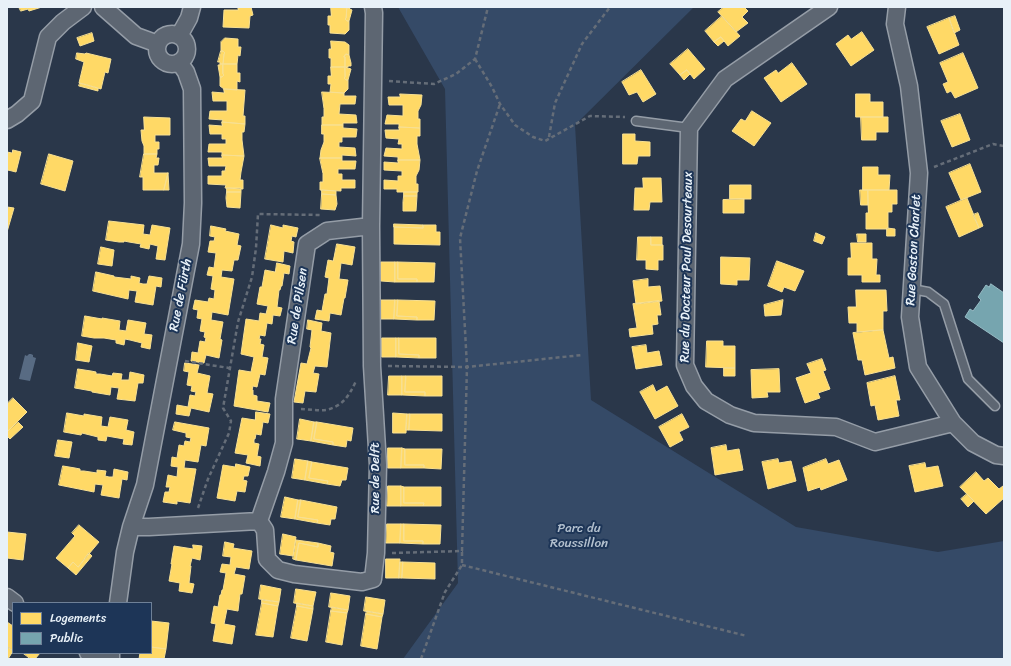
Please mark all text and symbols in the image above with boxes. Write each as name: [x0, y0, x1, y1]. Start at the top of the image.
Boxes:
street label: Rue du Docteur Paul Desourteaux: [678, 171, 696, 363]
street label: Rue Gaston Charlet: [903, 194, 925, 306]
street label: Rue de Fürth: [166, 257, 196, 333]
street label: Rue de Pilsen: [284, 267, 312, 345]
street label: Rue de Delft: [368, 443, 384, 513]
park label: Parc du Roussillon: [550, 521, 608, 552]
legend: [12, 602, 152, 654]
text: Logements: [50, 607, 106, 629]
text: Public: [50, 627, 83, 649]

